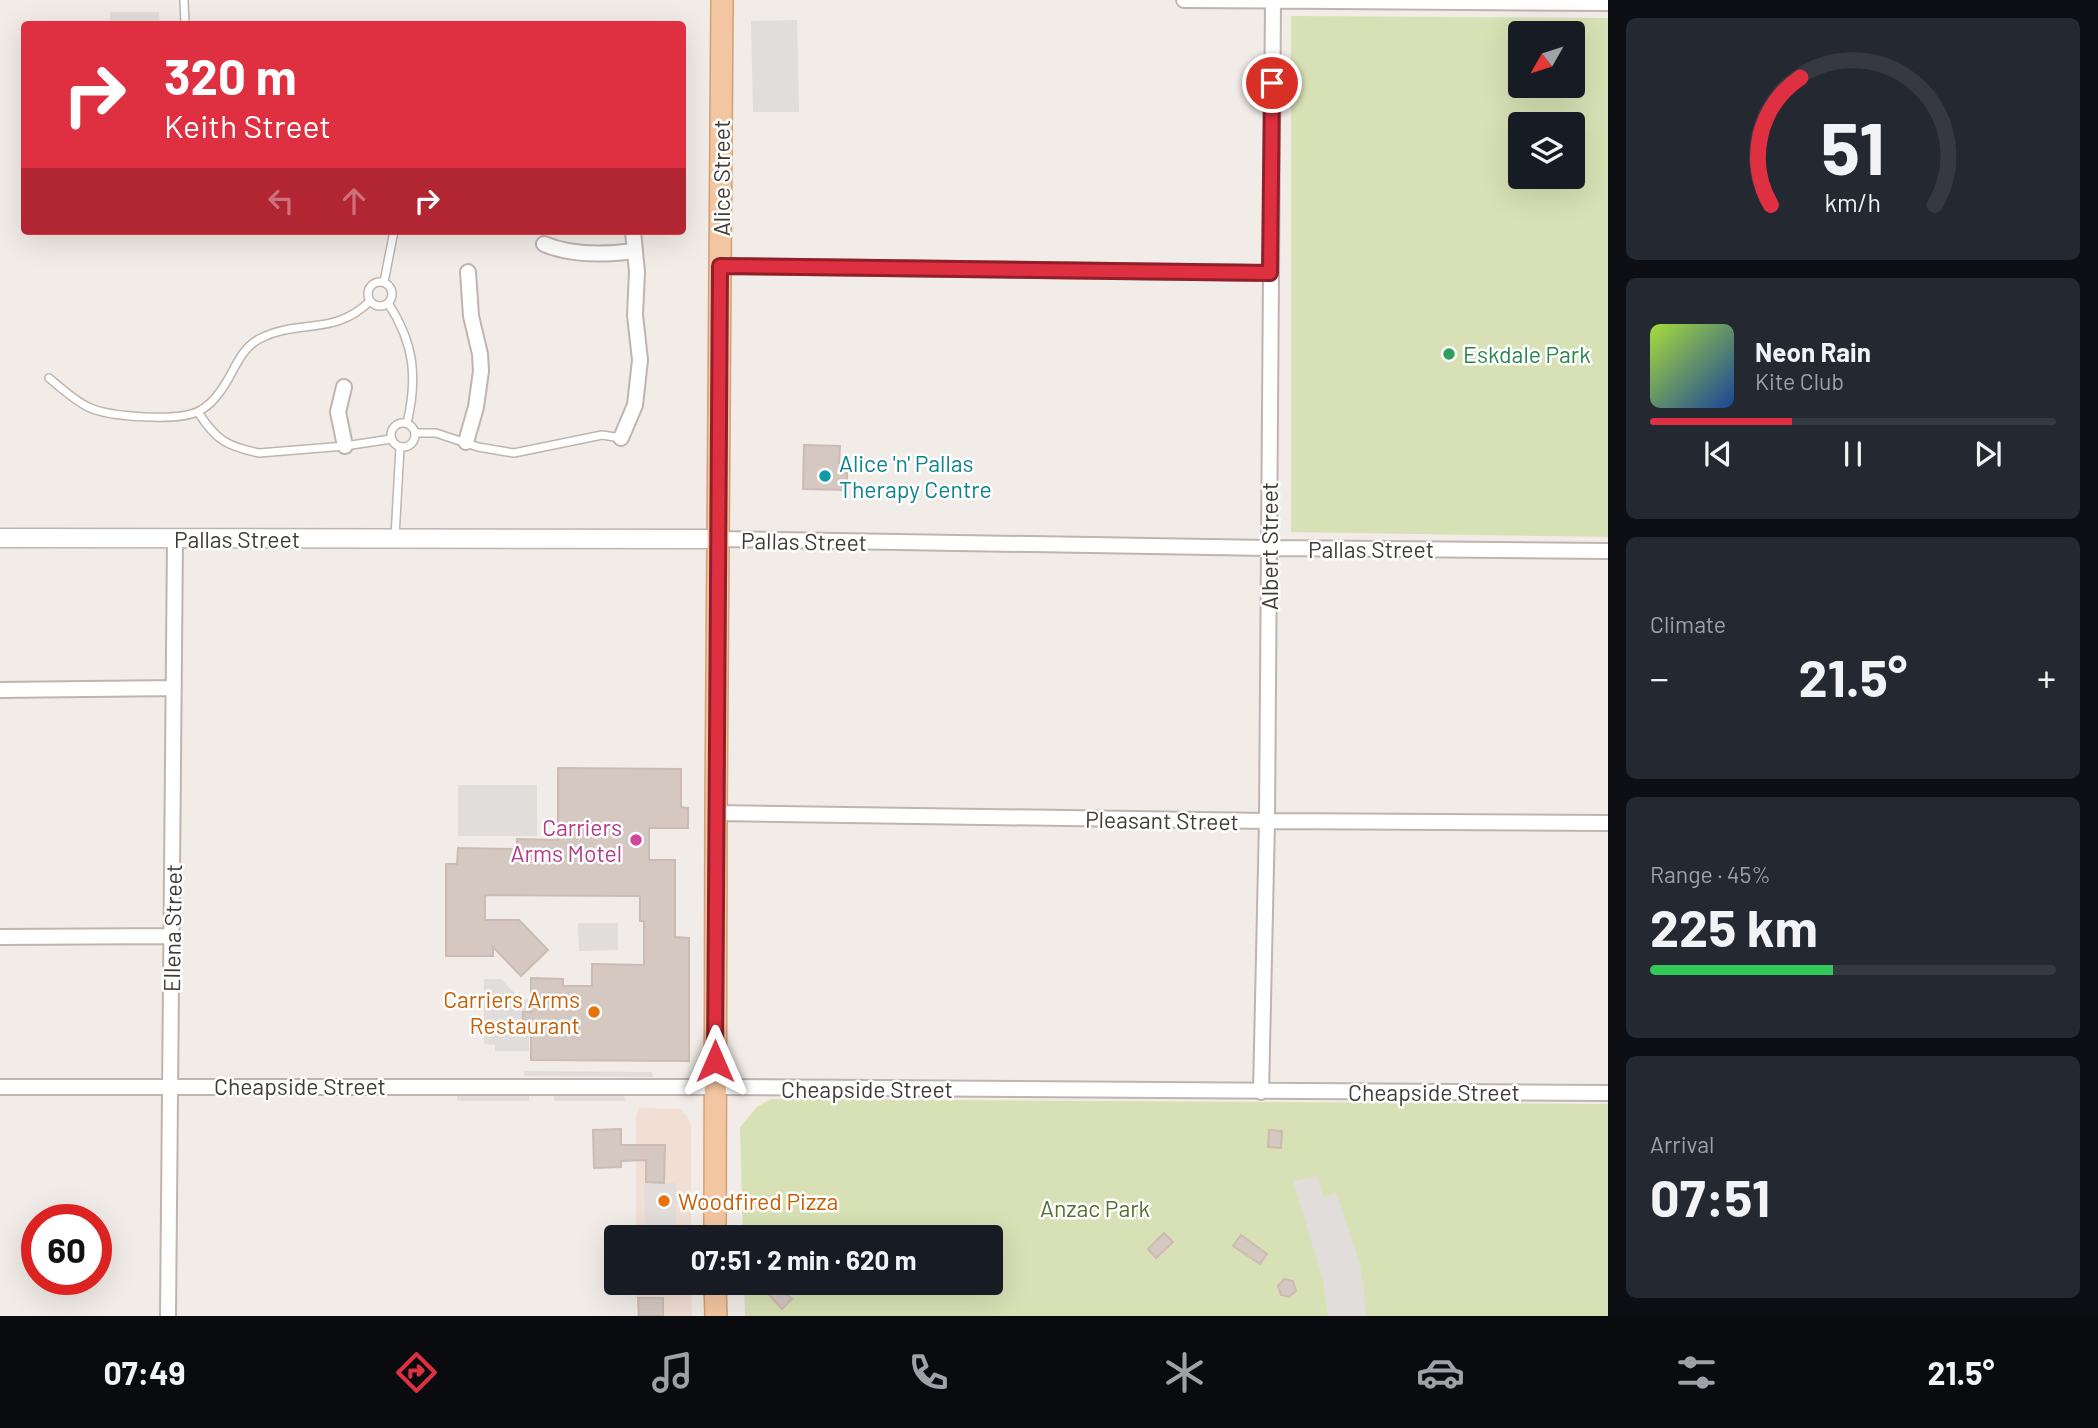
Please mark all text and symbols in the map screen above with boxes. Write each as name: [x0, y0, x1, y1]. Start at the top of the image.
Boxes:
north arrow: [1508, 21, 1586, 98]
map controls: [1508, 21, 1585, 189]
text: 320 m: [164, 46, 297, 105]
icon: right: [49, 49, 140, 140]
pin: [1242, 53, 1302, 113]
icon: arrive: [1253, 64, 1291, 102]
text: 51: [1821, 102, 1885, 190]
text: Keith Street: [164, 106, 331, 144]
button: layers: [1508, 112, 1585, 189]
street label: Alice Street: [707, 120, 735, 236]
icon: left: [262, 182, 300, 220]
icon: ahead: [335, 182, 373, 220]
icon: right: [408, 182, 446, 220]
text: km/h: [1825, 187, 1881, 217]
text: Neon Rain: [1755, 336, 1871, 367]
place label: Eskdale Park: [1463, 340, 1591, 368]
marker: Eskdale Park: [1441, 346, 1457, 362]
text: Kite Club: [1755, 367, 1844, 395]
icon: previous: [1699, 435, 1737, 473]
icon: pause: [1834, 435, 1872, 473]
icon: next: [1969, 435, 2007, 473]
place label: Alice 'n' Pallas Therapy Centre: [839, 449, 992, 503]
marker: Alice 'n' Pallas Therapy Centre: [817, 468, 833, 484]
street label: Albert Street: [1255, 482, 1283, 610]
street label: Pallas Street: [174, 525, 300, 553]
street label: Pallas Street: [741, 526, 867, 556]
street label: Pallas Street: [1308, 535, 1434, 563]
text: Climate: [1650, 610, 1726, 638]
text: 21.5°: [1799, 645, 1907, 707]
text: −: [1650, 654, 1669, 700]
text: +: [2037, 654, 2056, 700]
street label: Pleasant Street: [1085, 805, 1239, 835]
place label: Carriers Arms Motel: [511, 813, 622, 867]
marker: Carriers Arms Motel: [628, 832, 644, 848]
text: Range · 45%: [1650, 860, 1771, 888]
street label: Ellena Street: [157, 864, 187, 992]
text: 225 km: [1650, 895, 1818, 957]
place label: Carriers Arms Restaurant: [443, 985, 580, 1039]
marker: Carriers Arms Restaurant: [586, 1004, 602, 1020]
position arrow: [678, 1024, 752, 1098]
street label: Cheapside Street: [214, 1072, 386, 1100]
street label: Cheapside Street: [781, 1075, 953, 1103]
street label: Cheapside Street: [1348, 1078, 1520, 1106]
text: Arrival: [1650, 1130, 1714, 1158]
text: 07:51: [1650, 1165, 1770, 1227]
place label: Woodfired Pizza: [678, 1187, 838, 1215]
marker: Woodfired Pizza: [656, 1193, 672, 1209]
park label: Anzac Park: [1040, 1194, 1150, 1222]
speed limit sign: 60: [21, 1204, 112, 1295]
text: 07:51 · 2 min · 620 m: [691, 1244, 916, 1275]
icon: directions: [392, 1348, 441, 1397]
icon: music: [648, 1348, 697, 1397]
icon: phone: [904, 1348, 953, 1397]
icon: climate: [1160, 1348, 1209, 1397]
icon: car: [1416, 1348, 1465, 1397]
icon: filters: [1672, 1348, 1721, 1397]
text: 07:49: [103, 1353, 186, 1391]
text: 21.5°: [1928, 1353, 1995, 1391]

